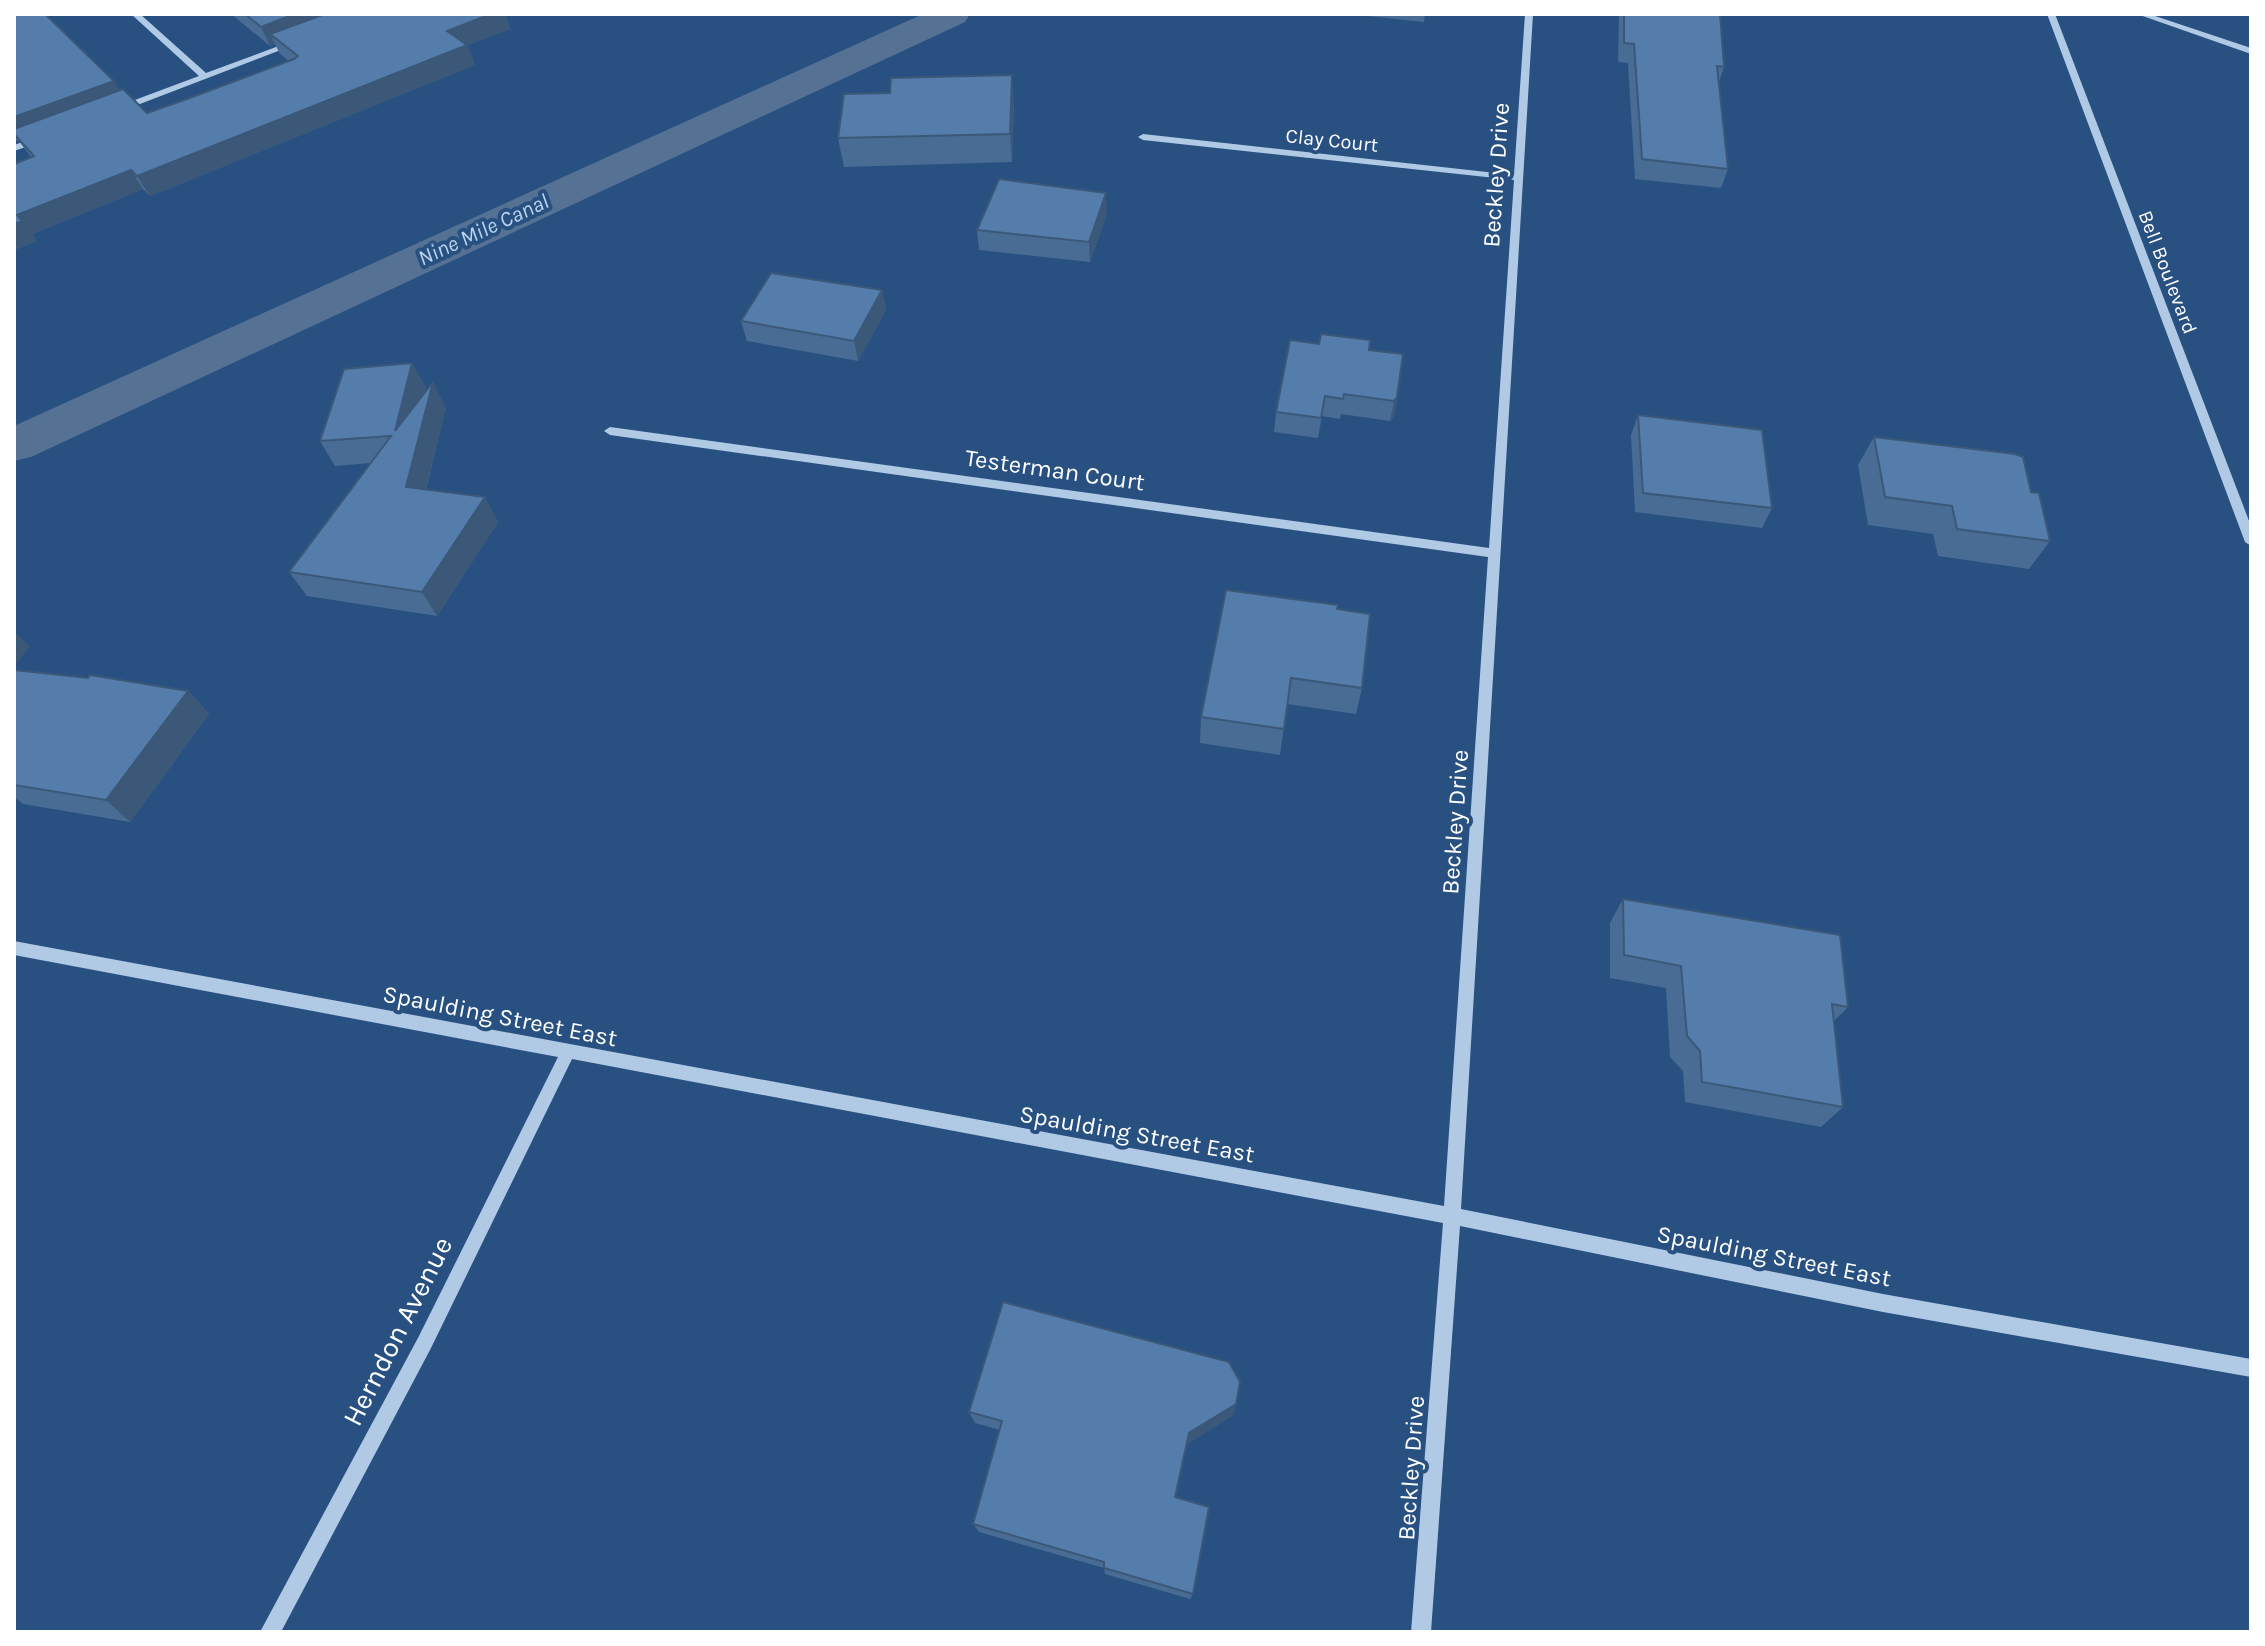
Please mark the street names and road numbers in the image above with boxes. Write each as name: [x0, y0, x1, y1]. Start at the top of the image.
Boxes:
street label: Beckley Drive: [1477, 102, 1515, 248]
street label: Clay Court: [1285, 124, 1380, 157]
street label: Bell Boulevard: [2133, 207, 2202, 337]
street label: Testerman Court: [963, 444, 1147, 496]
street label: Beckley Drive: [1436, 749, 1474, 895]
street label: Spaulding Street East: [380, 980, 620, 1052]
street label: Spaulding Street East: [1017, 1100, 1257, 1168]
street label: Spaulding Street East: [1654, 1220, 1894, 1292]
street label: Herndon Avenue: [336, 1231, 459, 1431]
street label: Beckley Drive: [1392, 1395, 1430, 1541]

